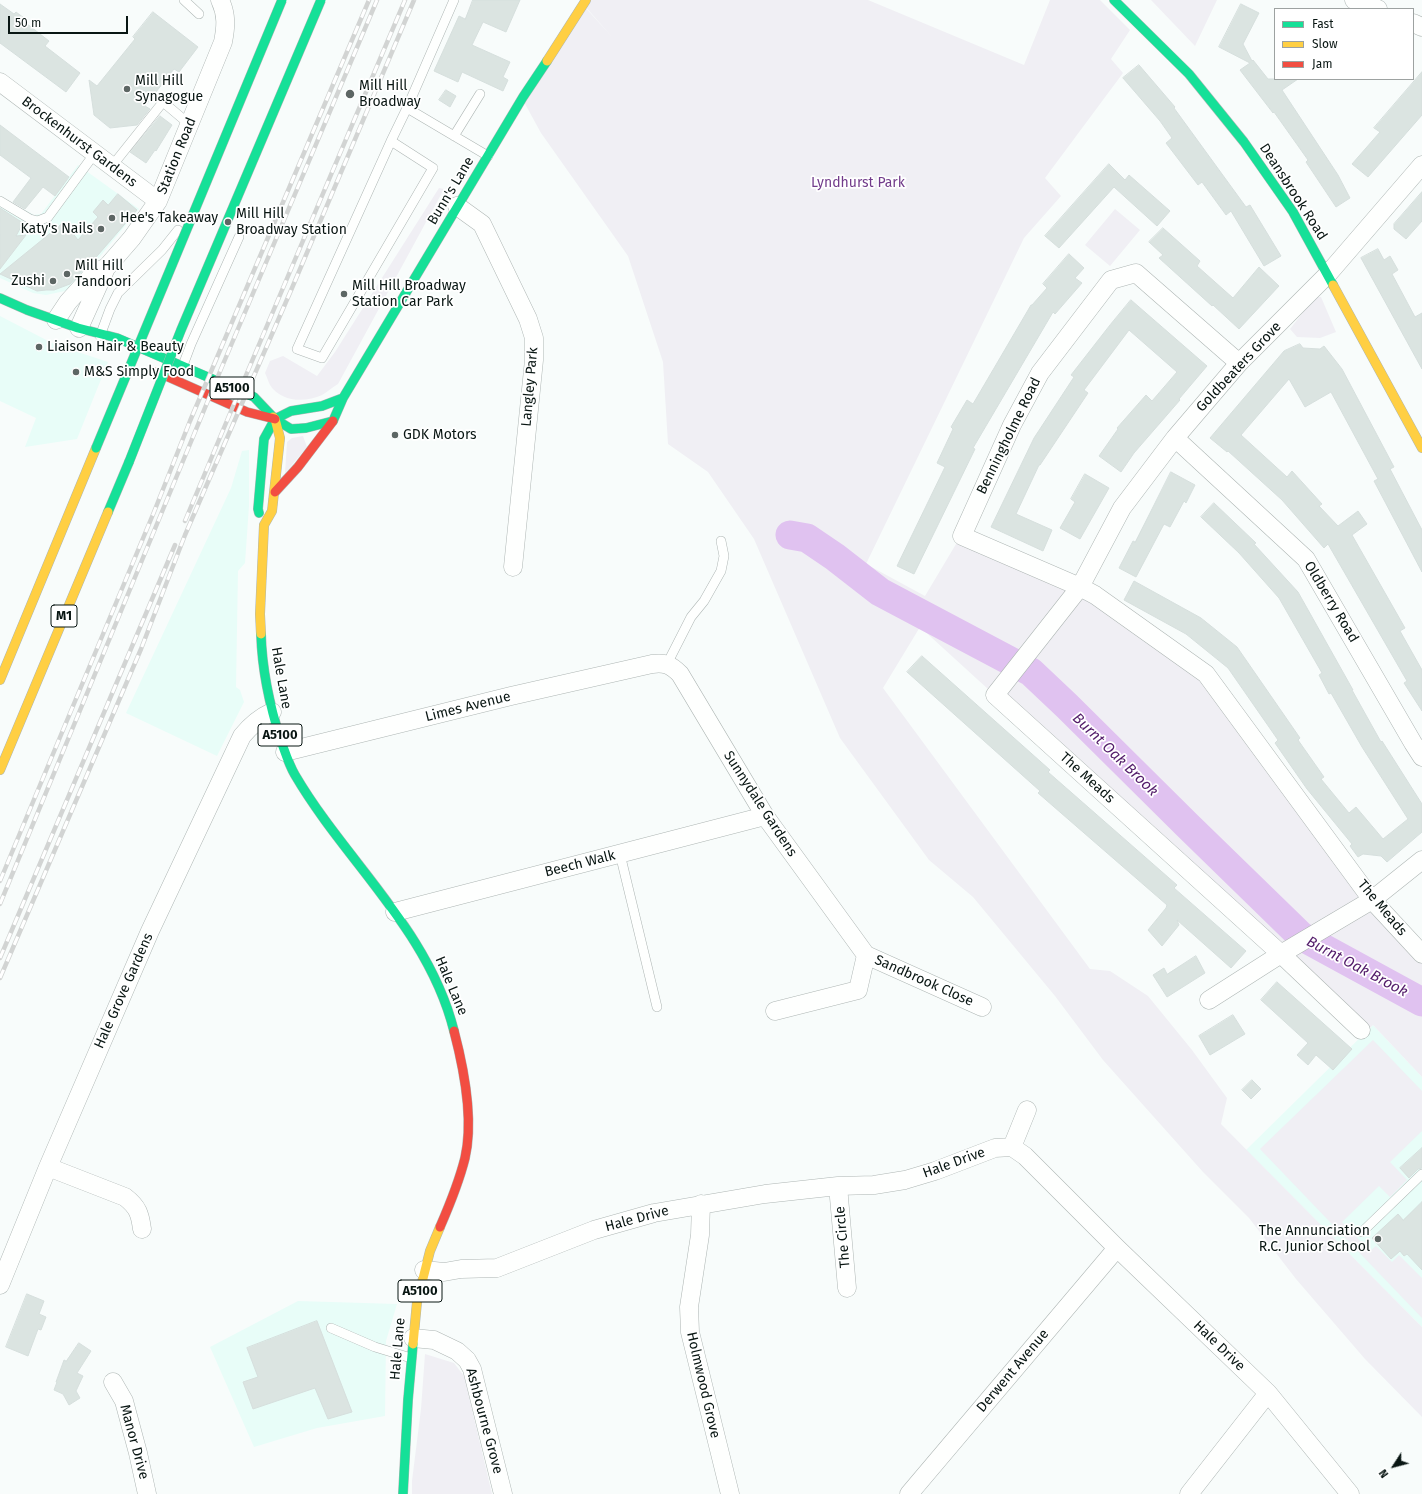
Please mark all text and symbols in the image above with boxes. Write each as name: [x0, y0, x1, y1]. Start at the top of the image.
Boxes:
scale bar: [10, 8, 130, 34]
legend: [1274, 8, 1414, 80]
text: 50 m: [15, 16, 41, 30]
text: Fast: [1312, 17, 1334, 31]
text: Slow: [1312, 37, 1338, 51]
text: Jam: [1312, 57, 1332, 71]
place label: Mill Hill Synagogue: [135, 73, 203, 106]
place label: Mill Hill Broadway: [359, 78, 421, 110]
marker: Mill Hill Synagogue: [122, 84, 132, 94]
marker: Mill Hill Broadway: [344, 88, 356, 100]
street label: Brockenhurst Gardens: [18, 93, 140, 191]
street label: Station Road: [154, 115, 200, 197]
street label: Deansbrook Road: [1256, 141, 1330, 243]
street label: Bunn's Lane: [424, 154, 478, 228]
park label: Lyndhurst Park: [811, 175, 905, 191]
place label: Mill Hill Broadway Station: [236, 206, 347, 238]
place label: Hee's Takeaway: [120, 210, 218, 226]
marker: Hee's Takeaway: [107, 213, 117, 223]
marker: Mill Hill Broadway Station: [223, 217, 233, 227]
place label: Katy's Nails: [20, 221, 93, 237]
marker: Katy's Nails: [96, 224, 106, 234]
place label: Mill Hill Tandoori: [75, 258, 131, 290]
marker: Mill Hill Tandoori: [62, 269, 72, 279]
place label: Zushi: [11, 273, 45, 289]
marker: Zushi: [48, 276, 58, 286]
place label: Mill Hill Broadway Station Car Park: [352, 278, 466, 310]
marker: Mill Hill Broadway Station Car Park: [339, 289, 349, 299]
street label: Goldbeaters Grove: [1193, 318, 1285, 416]
place label: Liaison Hair & Beauty: [47, 339, 184, 355]
marker: Liaison Hair & Beauty: [34, 342, 44, 352]
street label: Langley Park: [518, 347, 542, 427]
place label: M&S Simply Food: [84, 364, 194, 380]
marker: M&S Simply Food: [71, 367, 81, 377]
street label: Benningholme Road: [973, 375, 1045, 497]
road number: A5100: [210, 377, 254, 399]
place label: GDK Motors: [403, 427, 477, 443]
marker: GDK Motors: [390, 430, 400, 440]
street label: Oldberry Road: [1300, 558, 1362, 646]
road number: M1: [51, 605, 77, 627]
street label: Hale Lane: [267, 646, 295, 710]
street label: Limes Avenue: [424, 688, 512, 726]
water label: Burnt Oak Brook: [1068, 710, 1162, 800]
road number: A5100: [258, 724, 302, 746]
street label: Sunnydale Gardens: [720, 748, 800, 860]
street label: The Meads: [1056, 749, 1118, 807]
street label: Beech Walk: [543, 847, 617, 881]
street label: The Meads: [1354, 877, 1410, 939]
street label: Hale Grove Gardens: [91, 931, 157, 1051]
water label: Burnt Oak Brook: [1303, 933, 1411, 1001]
street label: Sandbrook Close: [872, 952, 976, 1010]
street label: Hale Lane: [431, 954, 471, 1018]
street label: Hale Drive: [920, 1144, 988, 1182]
street label: Hale Drive: [603, 1202, 671, 1236]
street label: The Circle: [832, 1205, 854, 1269]
place label: The Annunciation R.C. Junior School: [1259, 1223, 1370, 1256]
marker: The Annunciation R.C. Junior School: [1373, 1234, 1383, 1244]
road number: A5100: [398, 1280, 442, 1302]
street label: Hale Lane: [387, 1317, 409, 1381]
street label: Hale Drive: [1190, 1317, 1248, 1375]
street label: Derwent Avenue: [973, 1326, 1053, 1416]
street label: Holmwood Grove: [683, 1330, 723, 1440]
street label: Ashbourne Grove: [462, 1366, 506, 1476]
street label: Manor Drive: [116, 1403, 152, 1481]
north arrow: [1374, 1446, 1414, 1486]
text: N: [1376, 1467, 1391, 1480]

